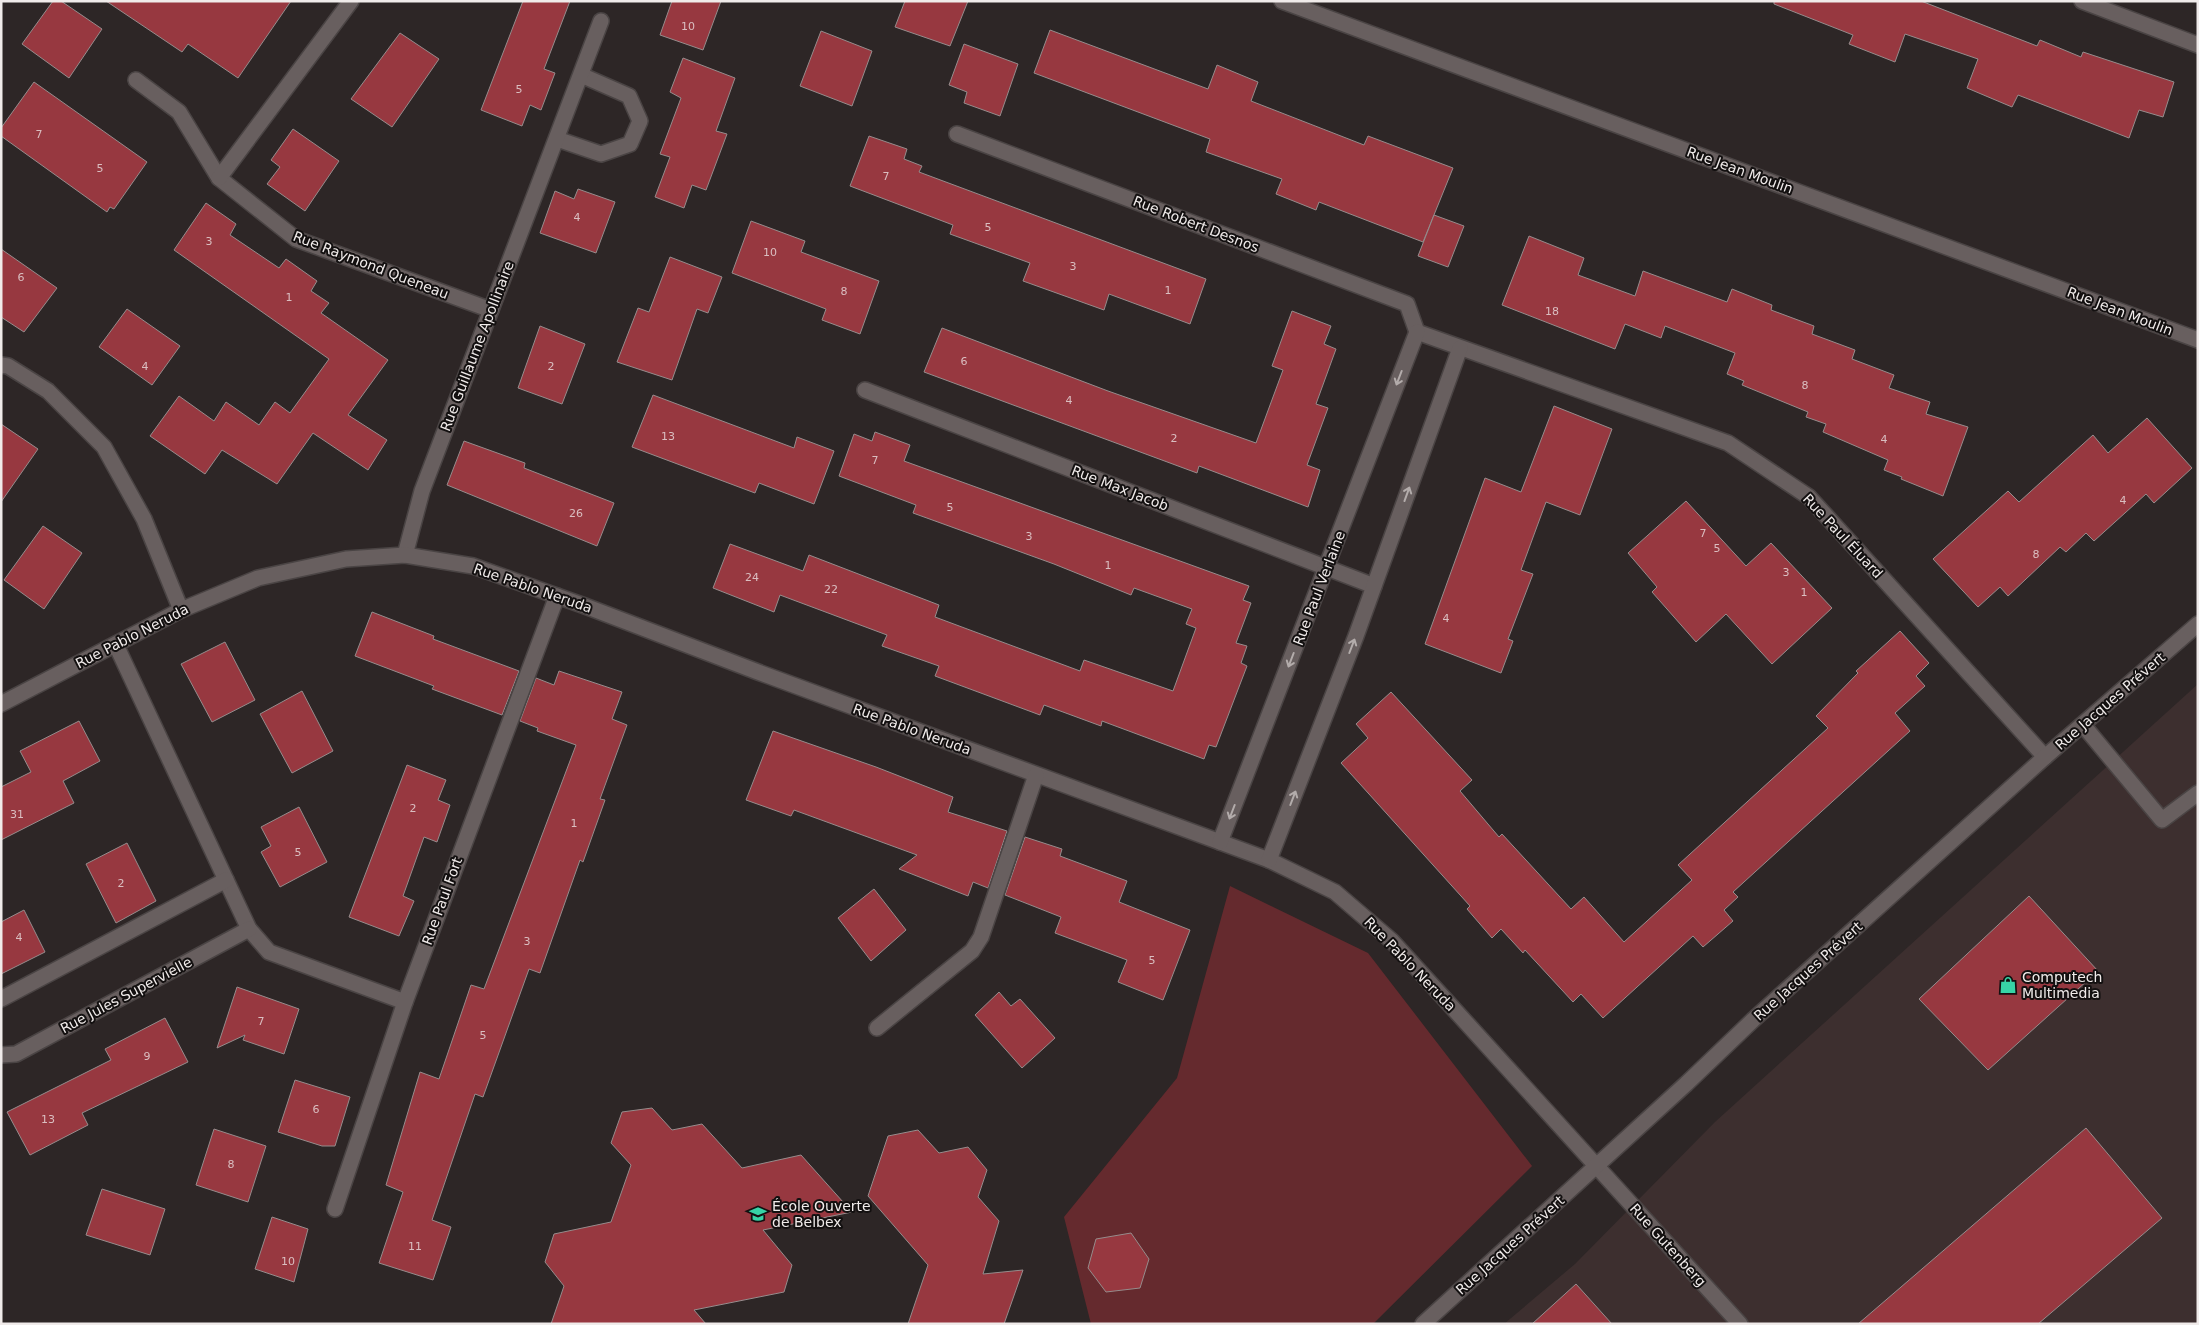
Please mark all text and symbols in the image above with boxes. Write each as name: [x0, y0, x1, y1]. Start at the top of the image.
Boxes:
house number: 10: [681, 20, 695, 33]
house number: 5: [516, 83, 523, 96]
house number: 7: [36, 128, 43, 141]
street label: Rue Jean Moulin: [1685, 143, 1795, 197]
house number: 5: [97, 162, 104, 175]
house number: 7: [883, 170, 890, 183]
street label: Rue Robert Desnos: [1131, 193, 1261, 255]
house number: 4: [574, 211, 581, 224]
house number: 5: [985, 221, 992, 234]
street label: Rue Raymond Queneau: [291, 228, 451, 302]
house number: 3: [206, 235, 213, 248]
house number: 10: [763, 246, 777, 259]
street label: Rue Guillaume Apollinaire: [437, 259, 517, 433]
house number: 3: [1070, 260, 1077, 273]
house number: 6: [18, 271, 25, 284]
street label: Rue Jean Moulin: [2065, 283, 2175, 339]
house number: 1: [1165, 284, 1172, 297]
house number: 8: [841, 285, 848, 298]
house number: 1: [286, 291, 293, 304]
house number: 18: [1545, 305, 1559, 318]
house number: 6: [961, 355, 968, 368]
house number: 4: [142, 360, 149, 373]
house number: 2: [548, 360, 555, 373]
one-way arrow: [1394, 370, 1404, 385]
house number: 8: [1802, 379, 1809, 392]
house number: 4: [1066, 394, 1073, 407]
house number: 13: [661, 430, 675, 443]
house number: 2: [1171, 432, 1178, 445]
house number: 4: [1881, 433, 1888, 446]
house number: 7: [872, 454, 879, 467]
street label: Rue Max Jacob: [1069, 462, 1171, 514]
one-way arrow: [1403, 486, 1413, 502]
street label: Rue Paul Éluard: [1800, 491, 1886, 581]
house number: 4: [2120, 494, 2127, 507]
house number: 5: [947, 501, 954, 514]
house number: 26: [569, 507, 583, 520]
house number: 7: [1700, 527, 1707, 540]
street label: Rue Paul Verlaine: [1290, 528, 1348, 648]
house number: 3: [1026, 530, 1033, 543]
house number: 5: [1714, 542, 1721, 555]
house number: 8: [2033, 548, 2040, 561]
house number: 1: [1105, 559, 1112, 572]
street label: Rue Pablo Neruda: [472, 560, 594, 616]
house number: 3: [1783, 566, 1790, 579]
house number: 24: [745, 571, 759, 584]
house number: 22: [824, 583, 838, 596]
house number: 1: [1801, 586, 1808, 599]
street label: Rue Pablo Neruda: [73, 601, 191, 671]
house number: 4: [1443, 612, 1450, 625]
one-way arrow: [1348, 639, 1357, 654]
street label: Rue Jacques Prévert: [2052, 649, 2168, 753]
one-way arrow: [1286, 652, 1295, 668]
street label: Rue Pablo Neruda: [851, 700, 973, 758]
one-way arrow: [1289, 791, 1298, 806]
house number: 2: [410, 802, 417, 815]
one-way arrow: [1226, 804, 1235, 819]
house number: 31: [10, 808, 24, 821]
house number: 1: [571, 817, 578, 830]
house number: 5: [295, 846, 302, 859]
street label: Rue Paul Fort: [419, 855, 465, 947]
house number: 2: [118, 877, 125, 890]
street label: Rue Pablo Neruda: [1361, 914, 1459, 1014]
street label: Rue Jacques Prévert: [1751, 918, 1866, 1024]
house number: 4: [16, 931, 23, 944]
house number: 3: [524, 935, 531, 948]
street label: Rue Jules Supervielle: [58, 954, 194, 1036]
house number: 5: [1149, 954, 1156, 967]
place label: Computech Multimedia: [2022, 969, 2102, 1001]
shop icon: Computech Multimedia: [1998, 975, 2018, 995]
house number: 7: [258, 1015, 265, 1028]
house number: 5: [480, 1029, 487, 1042]
house number: 9: [144, 1050, 151, 1063]
house number: 6: [313, 1103, 320, 1116]
house number: 13: [41, 1113, 55, 1126]
house number: 8: [228, 1158, 235, 1171]
street label: Rue Jacques Prévert: [1453, 1192, 1568, 1298]
place label: École Ouverte de Belbex: [772, 1198, 871, 1230]
street label: Rue Gutenberg: [1627, 1200, 1709, 1290]
school or university icon: École Ouverte de Belbex: [748, 1204, 768, 1224]
house number: 11: [408, 1240, 422, 1253]
house number: 10: [281, 1255, 295, 1268]

